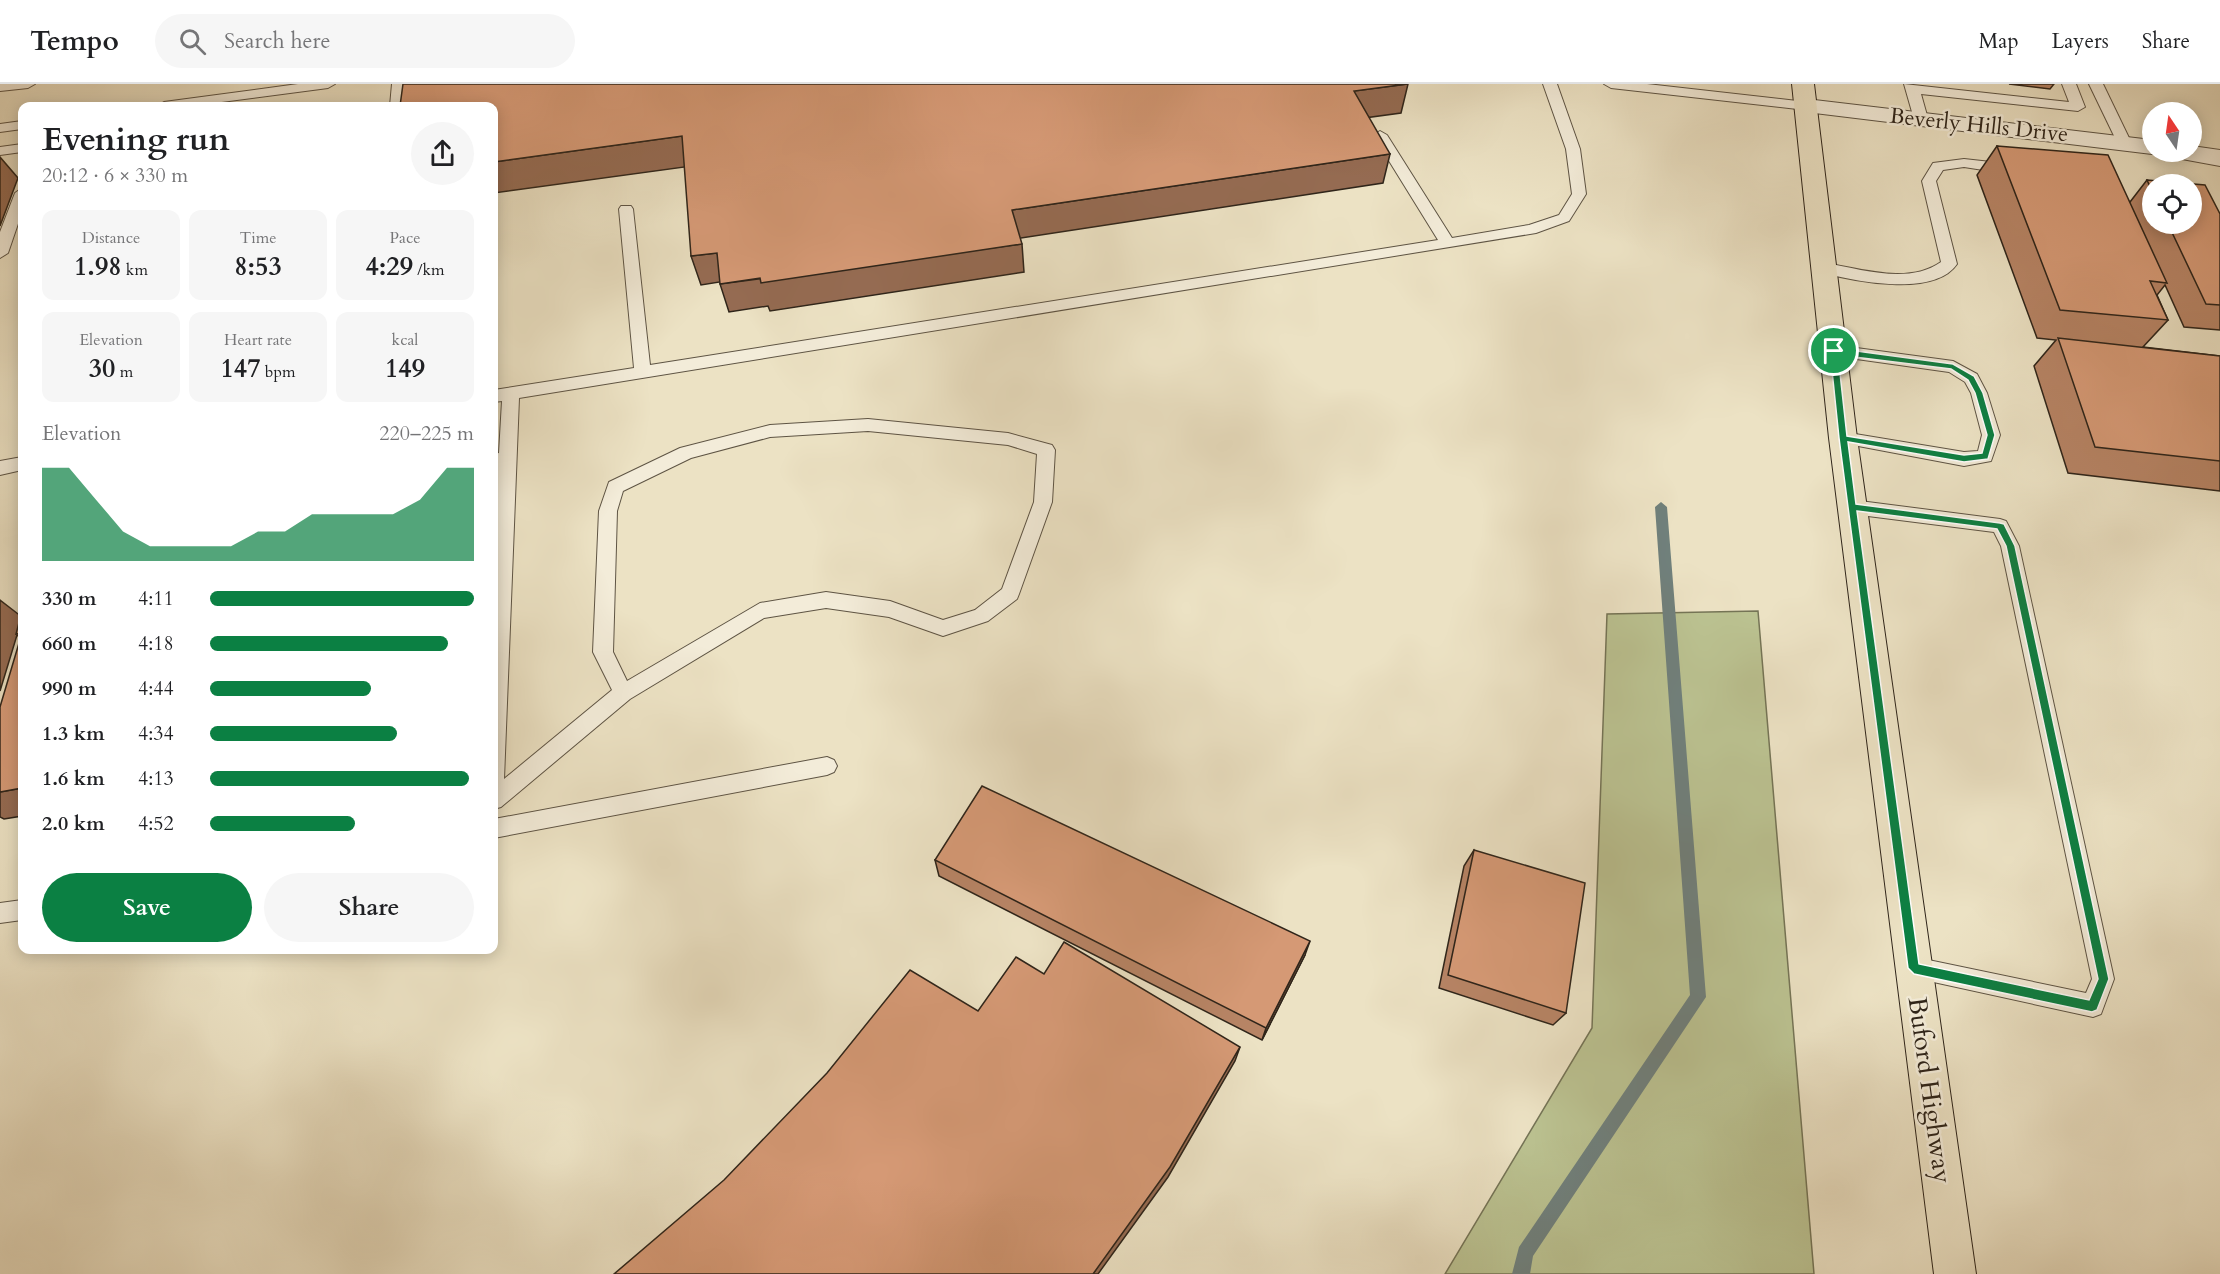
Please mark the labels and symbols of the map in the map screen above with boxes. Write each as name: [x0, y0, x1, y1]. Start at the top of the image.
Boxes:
street label: Beverly Hills Drive: [1888, 101, 2070, 149]
north arrow: [2142, 102, 2202, 162]
pin: [1808, 325, 1859, 376]
street label: Buford Highway: [1900, 995, 1960, 1186]

